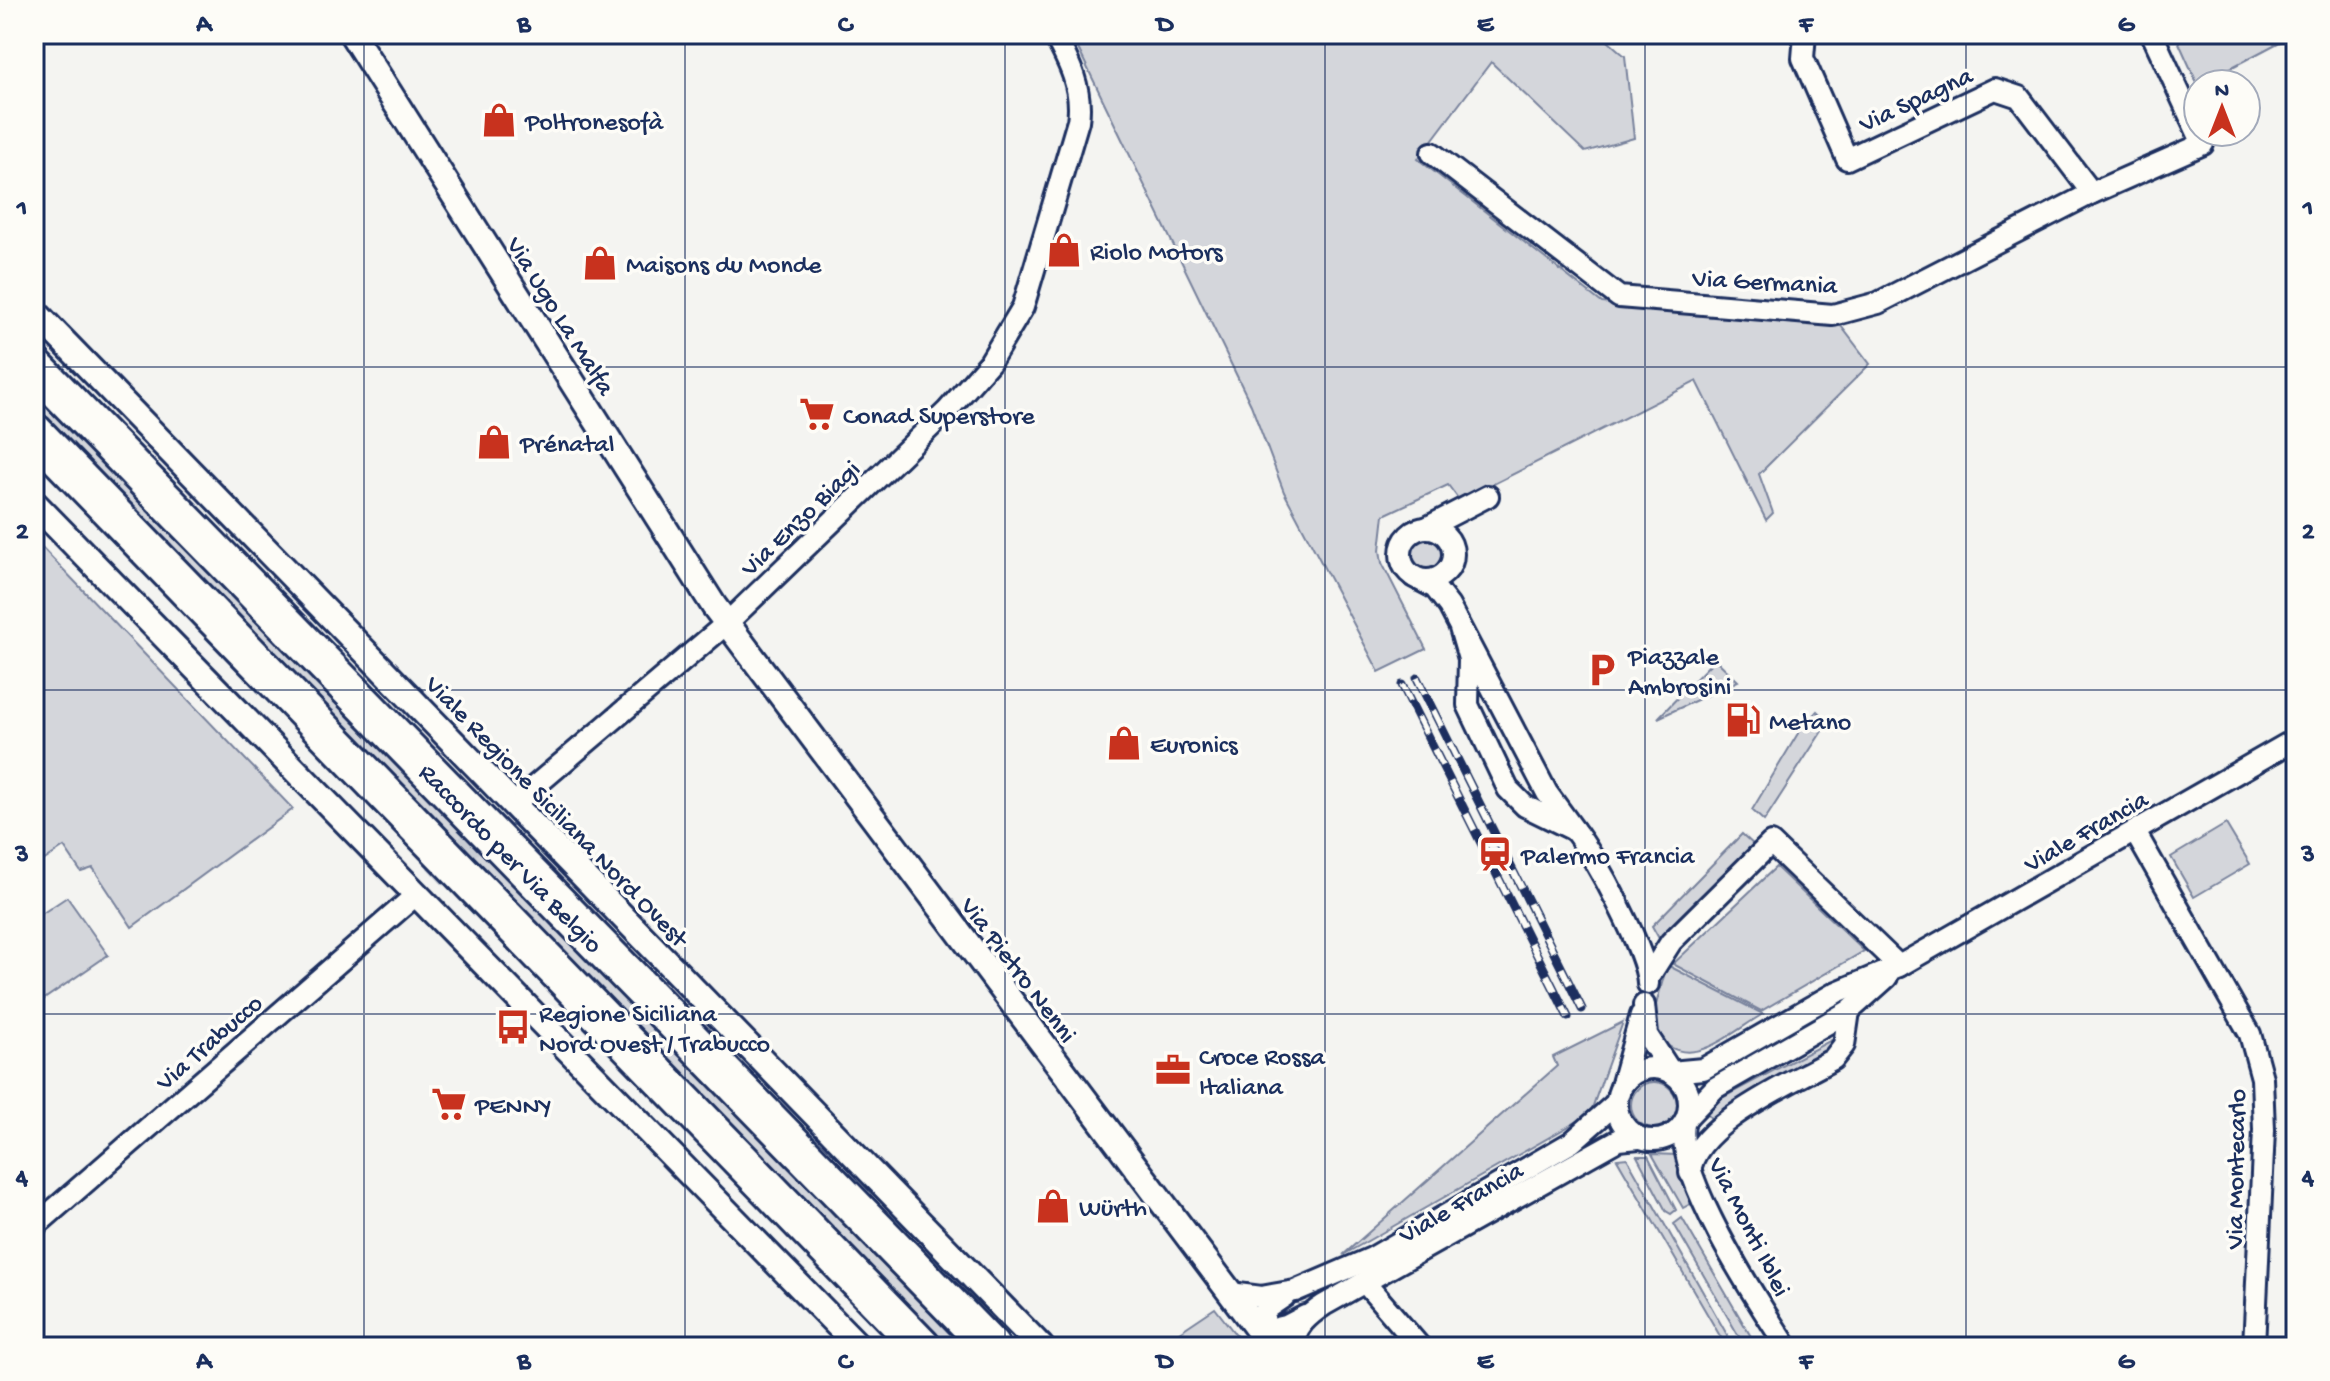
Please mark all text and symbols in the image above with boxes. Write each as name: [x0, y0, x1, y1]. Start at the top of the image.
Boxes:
text: A: [195, 11, 213, 42]
text: B: [516, 11, 532, 42]
text: C: [838, 11, 855, 42]
text: D: [1155, 11, 1175, 42]
text: E: [1477, 11, 1495, 42]
text: F: [1798, 11, 1814, 42]
text: G: [2118, 11, 2136, 42]
street label: Via Spagna: [1854, 62, 1980, 142]
north arrow: [2182, 68, 2262, 148]
text: N: [2215, 79, 2229, 105]
shop icon: Poltronesofà: [480, 101, 518, 139]
place label: Poltronesofà: [524, 109, 665, 140]
text: 1: [16, 195, 27, 226]
text: 1: [2302, 195, 2313, 226]
shop icon: Riolo Motors: [1045, 231, 1083, 269]
street label: Via Ugo La Malfa: [497, 232, 620, 404]
place label: Riolo Motors: [1090, 239, 1224, 270]
shop icon: Maisons du Monde: [581, 244, 619, 282]
place label: Maisons du Monde: [626, 252, 822, 283]
street label: Via Germania: [1691, 265, 1840, 304]
supermarket icon: Conad Superstore: [798, 395, 836, 433]
place label: Conad Superstore: [843, 403, 1035, 434]
shop icon: Prénatal: [475, 423, 513, 461]
place label: Prénatal: [519, 431, 615, 462]
street label: Via Enzo Biagi: [735, 456, 868, 586]
text: 2: [16, 518, 29, 549]
text: 2: [2302, 518, 2315, 549]
place label: Piazzale Ambrosini: [1627, 644, 1731, 705]
parking icon: Piazzale Ambrosini: [1583, 651, 1621, 689]
street label: Viale Regione Siciliana Nord Ovest: [416, 670, 694, 957]
fuel station icon: Metano: [1724, 701, 1762, 739]
place label: Metano: [1769, 709, 1851, 740]
shop icon: Euronics: [1105, 724, 1143, 762]
place label: Euronics: [1150, 732, 1239, 763]
street label: Raccordo per Via Belgio: [410, 759, 607, 962]
street label: Viale Francia: [2019, 785, 2156, 882]
station icon: Palermo Francia: [1476, 835, 1514, 873]
text: 3: [14, 841, 29, 872]
text: 3: [2300, 841, 2315, 872]
place label: Palermo Francia: [1520, 843, 1696, 874]
street label: Via Pietro Nenni: [951, 892, 1081, 1051]
street label: Via Trabucco: [150, 990, 271, 1100]
place label: Regione Siciliana Nord Ovest / Trabucco: [539, 1001, 770, 1062]
bus stop icon: Regione Siciliana Nord Ovest / Trabucco: [494, 1008, 532, 1046]
place label: Croce Rossa Italiana: [1199, 1044, 1326, 1105]
office icon: Croce Rossa Italiana: [1154, 1051, 1192, 1089]
supermarket icon: PENNY: [430, 1085, 468, 1123]
street label: Via Montecarlo: [2222, 1089, 2255, 1250]
place label: PENNY: [474, 1093, 552, 1124]
street label: Via Monti Iblei: [1698, 1153, 1795, 1303]
street label: Viale Francia: [1394, 1156, 1531, 1253]
text: 4: [15, 1164, 29, 1195]
text: 4: [2301, 1164, 2315, 1195]
shop icon: Würth: [1034, 1187, 1072, 1225]
place label: Würth: [1079, 1195, 1147, 1226]
text: A: [195, 1348, 213, 1379]
text: B: [516, 1348, 532, 1379]
text: C: [838, 1348, 855, 1379]
text: D: [1155, 1348, 1175, 1379]
text: E: [1477, 1348, 1495, 1379]
text: F: [1798, 1348, 1814, 1379]
text: G: [2118, 1348, 2136, 1379]

